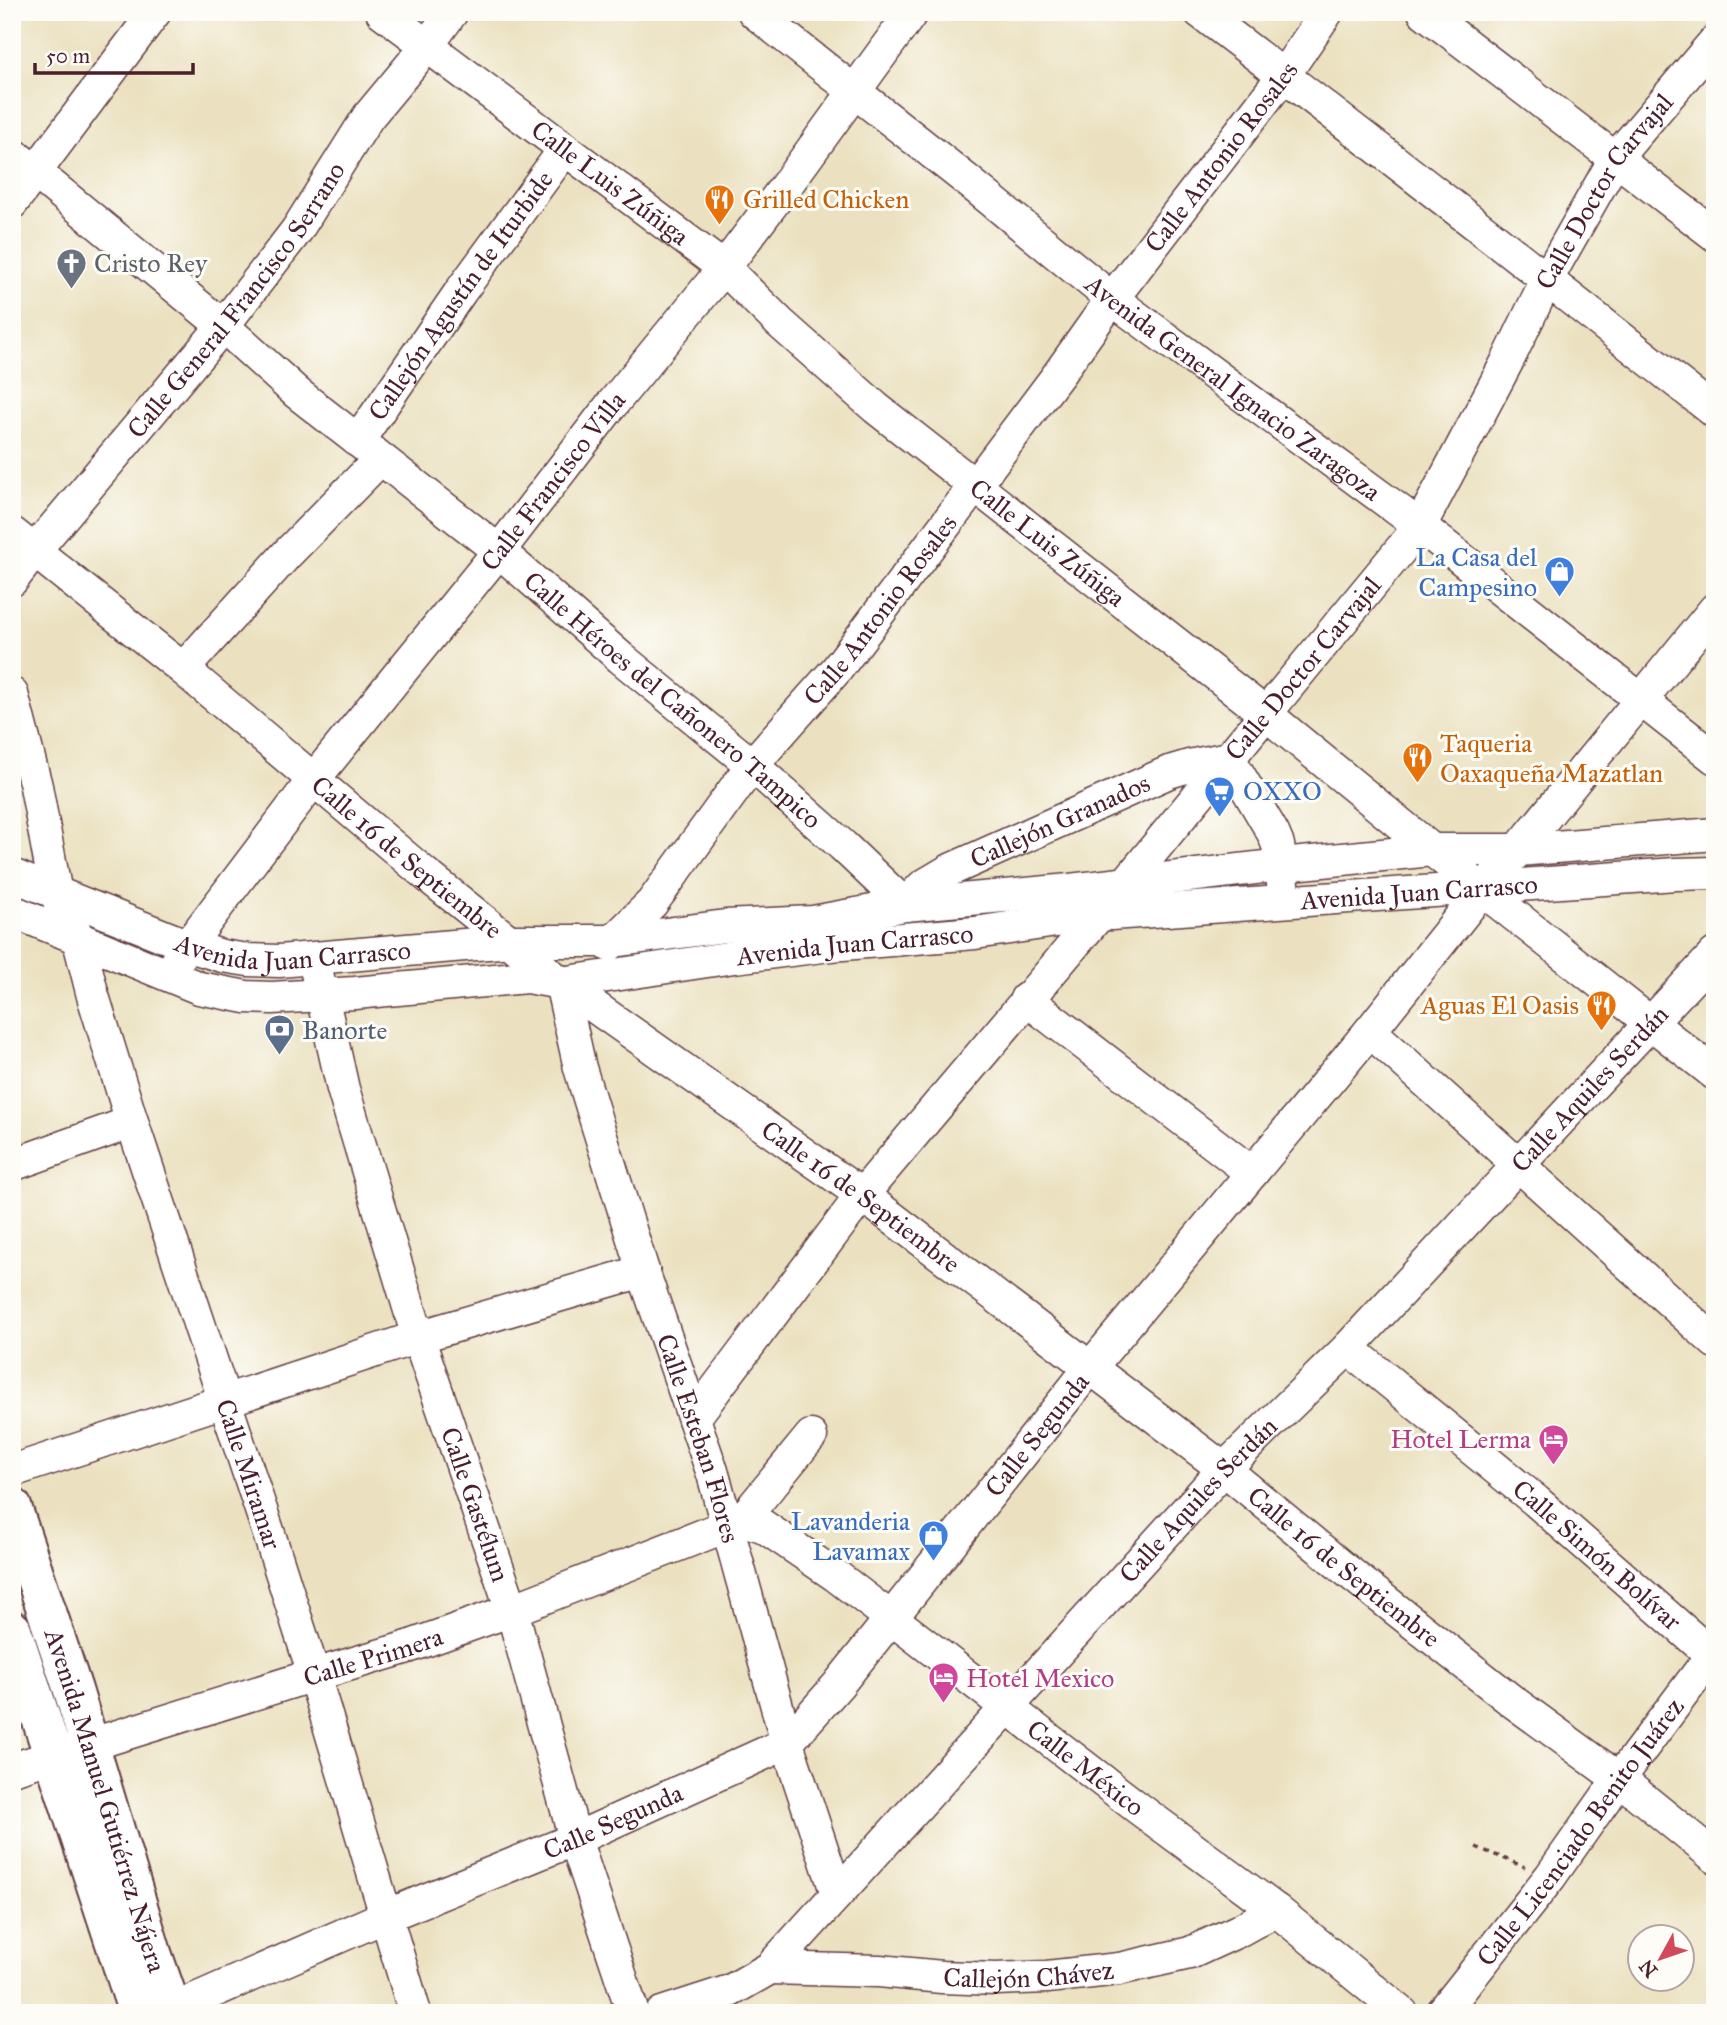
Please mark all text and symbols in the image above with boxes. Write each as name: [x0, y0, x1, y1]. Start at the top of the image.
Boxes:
scale bar: [35, 32, 192, 76]
text: 50 m: [46, 43, 91, 69]
street label: Calle Antonio Rosales: [1138, 55, 1305, 259]
street label: Calle Doctor Carvajal: [1529, 87, 1680, 294]
street label: Calle Luis Zúñiga: [525, 113, 695, 252]
street label: Calle General Francisco Serrano: [120, 156, 352, 444]
street label: Callejón Agustín de Iturbide: [361, 164, 560, 426]
restaurant icon: Grilled Chicken: [703, 182, 737, 226]
place label: Grilled Chicken: [743, 183, 909, 215]
church icon: Cristo Rey: [54, 246, 88, 290]
place label: Cristo Rey: [94, 247, 208, 279]
street label: Avenida General Ignacio Zaragoza: [1078, 267, 1387, 508]
street label: Calle Francisco Villa: [474, 385, 632, 577]
street label: Calle Luis Zúñiga: [963, 472, 1132, 614]
street label: Calle Antonio Rosales: [797, 508, 964, 712]
place label: La Casa del Campesino: [1416, 541, 1537, 603]
shop icon: La Casa del Campesino: [1543, 555, 1577, 599]
street label: Calle Héroes del Cañonero Tampico: [517, 564, 828, 835]
street label: Calle Doctor Carvajal: [1218, 570, 1388, 767]
place label: Taqueria Oaxaqueña Mazatlan: [1440, 727, 1663, 789]
restaurant icon: Taqueria Oaxaqueña Mazatlan: [1400, 741, 1434, 785]
street label: Callejón Granados: [965, 767, 1155, 875]
street label: Calle 16 de Septiembre: [305, 769, 509, 946]
supermarket icon: OXXO: [1203, 774, 1237, 818]
place label: OXXO: [1243, 775, 1322, 807]
street label: Avenida Juan Carrasco: [1298, 868, 1539, 917]
street label: Avenida Juan Carrasco: [734, 917, 974, 973]
street label: Avenida Juan Carrasco: [169, 926, 412, 977]
restaurant icon: Aguas El Oasis: [1585, 988, 1619, 1032]
place label: Aguas El Oasis: [1420, 989, 1579, 1021]
street label: Calle Aquiles Serdán: [1504, 999, 1675, 1179]
bank icon: Banorte: [262, 1013, 296, 1057]
place label: Banorte: [302, 1014, 387, 1046]
street label: Calle 16 de Septiembre: [755, 1113, 967, 1280]
street label: Calle Esteban Flores: [650, 1330, 747, 1546]
street label: Calle Segunda: [978, 1366, 1096, 1503]
street label: Calle Miramar: [209, 1395, 289, 1553]
street label: Calle Aquiles Serdán: [1112, 1410, 1284, 1590]
hotel icon: Hotel Lerma: [1537, 1422, 1571, 1466]
street label: Calle Gastélum: [434, 1423, 517, 1586]
place label: Hotel Lerma: [1390, 1423, 1531, 1455]
street label: Calle Simón Bolívar: [1506, 1473, 1688, 1637]
street label: Calle 16 de Septiembre: [1241, 1479, 1447, 1654]
place label: Lavanderia Lavamax: [791, 1505, 910, 1567]
shop icon: Lavanderia Lavamax: [916, 1519, 950, 1563]
street label: Calle Primera: [299, 1620, 447, 1693]
street label: Avenida Manuel Gutiérrez Nájera: [37, 1624, 173, 1976]
hotel icon: Hotel Mexico: [926, 1661, 960, 1705]
place label: Hotel Mexico: [966, 1662, 1114, 1694]
street label: Calle Licenciado Benito Juárez: [1470, 1691, 1691, 1972]
street label: Calle México: [1021, 1713, 1151, 1823]
street label: Calle Segunda: [538, 1776, 688, 1866]
north arrow: [1626, 1924, 1696, 1994]
street label: Callejón Chávez: [943, 1954, 1115, 1995]
text: N: [1634, 1955, 1662, 1982]

